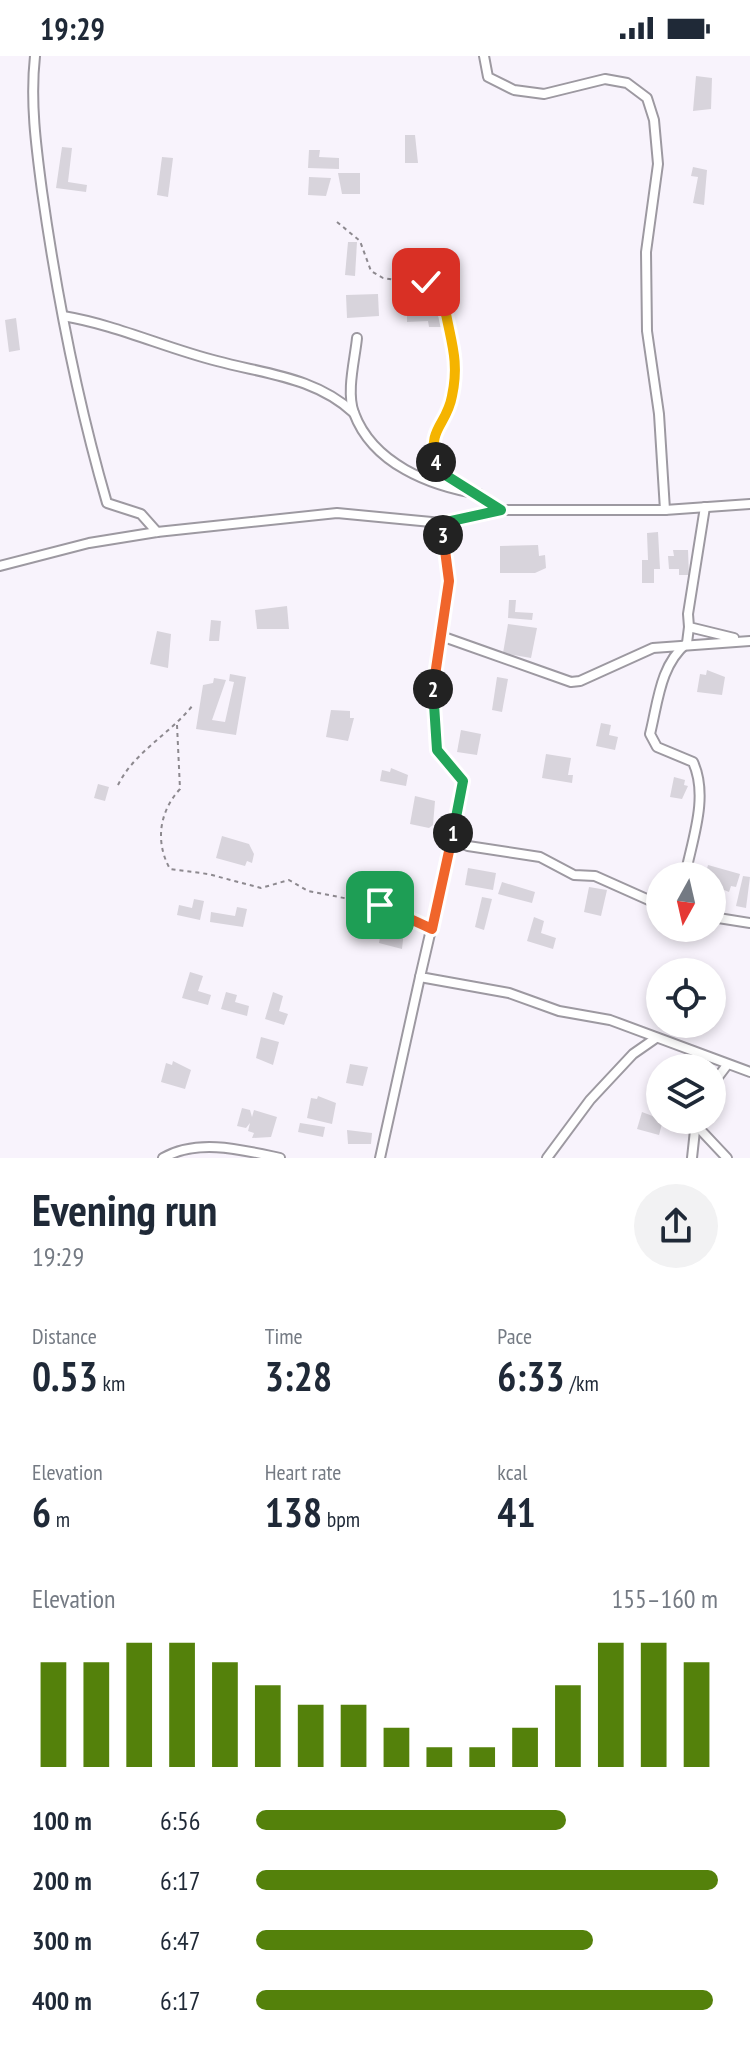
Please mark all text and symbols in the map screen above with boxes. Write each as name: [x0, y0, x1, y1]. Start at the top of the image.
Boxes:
text: 19:29: [40, 9, 105, 48]
pin: [392, 248, 460, 316]
icon: check: [404, 260, 448, 304]
pin: 4: [416, 442, 456, 482]
text: 4: [431, 448, 441, 476]
pin: 3: [423, 515, 463, 555]
text: 3: [438, 521, 448, 549]
pin: 2: [413, 669, 453, 709]
text: 2: [428, 675, 438, 703]
pin: 1: [433, 813, 473, 853]
text: 1: [448, 819, 458, 847]
north arrow: [646, 862, 726, 942]
map controls: [646, 862, 726, 1134]
pin: [346, 871, 414, 939]
icon: arrive: [358, 883, 402, 927]
button: locate: [646, 958, 726, 1038]
button: layers: [646, 1054, 726, 1134]
text: Evening run: [32, 1181, 217, 1238]
button: share: [634, 1184, 718, 1268]
text: 19:29: [32, 1240, 84, 1273]
text: Distance: [32, 1322, 97, 1350]
text: Time: [265, 1322, 303, 1350]
text: Pace: [497, 1322, 532, 1350]
text: 0.53: [32, 1350, 98, 1402]
text: 3:28: [265, 1350, 332, 1402]
text: 6:33: [497, 1350, 565, 1402]
text: km: [98, 1369, 125, 1397]
text: /km: [565, 1369, 599, 1397]
text: Elevation: [32, 1458, 103, 1486]
text: Heart rate: [265, 1458, 341, 1486]
text: kcal: [497, 1458, 527, 1486]
text: 6: [32, 1486, 51, 1538]
text: 138: [265, 1486, 322, 1538]
text: 41: [497, 1486, 536, 1538]
text: m: [51, 1505, 70, 1533]
text: bpm: [322, 1505, 360, 1533]
text: Elevation: [32, 1582, 115, 1615]
text: 155–160 m: [612, 1582, 718, 1615]
text: 100 m: [32, 1804, 92, 1837]
text: 6:56: [160, 1804, 200, 1837]
text: 200 m: [32, 1864, 92, 1897]
text: 6:17: [160, 1864, 200, 1897]
text: 300 m: [32, 1924, 92, 1957]
text: 6:47: [160, 1924, 200, 1957]
text: 400 m: [32, 1984, 92, 2017]
text: 6:17: [160, 1984, 200, 2017]

